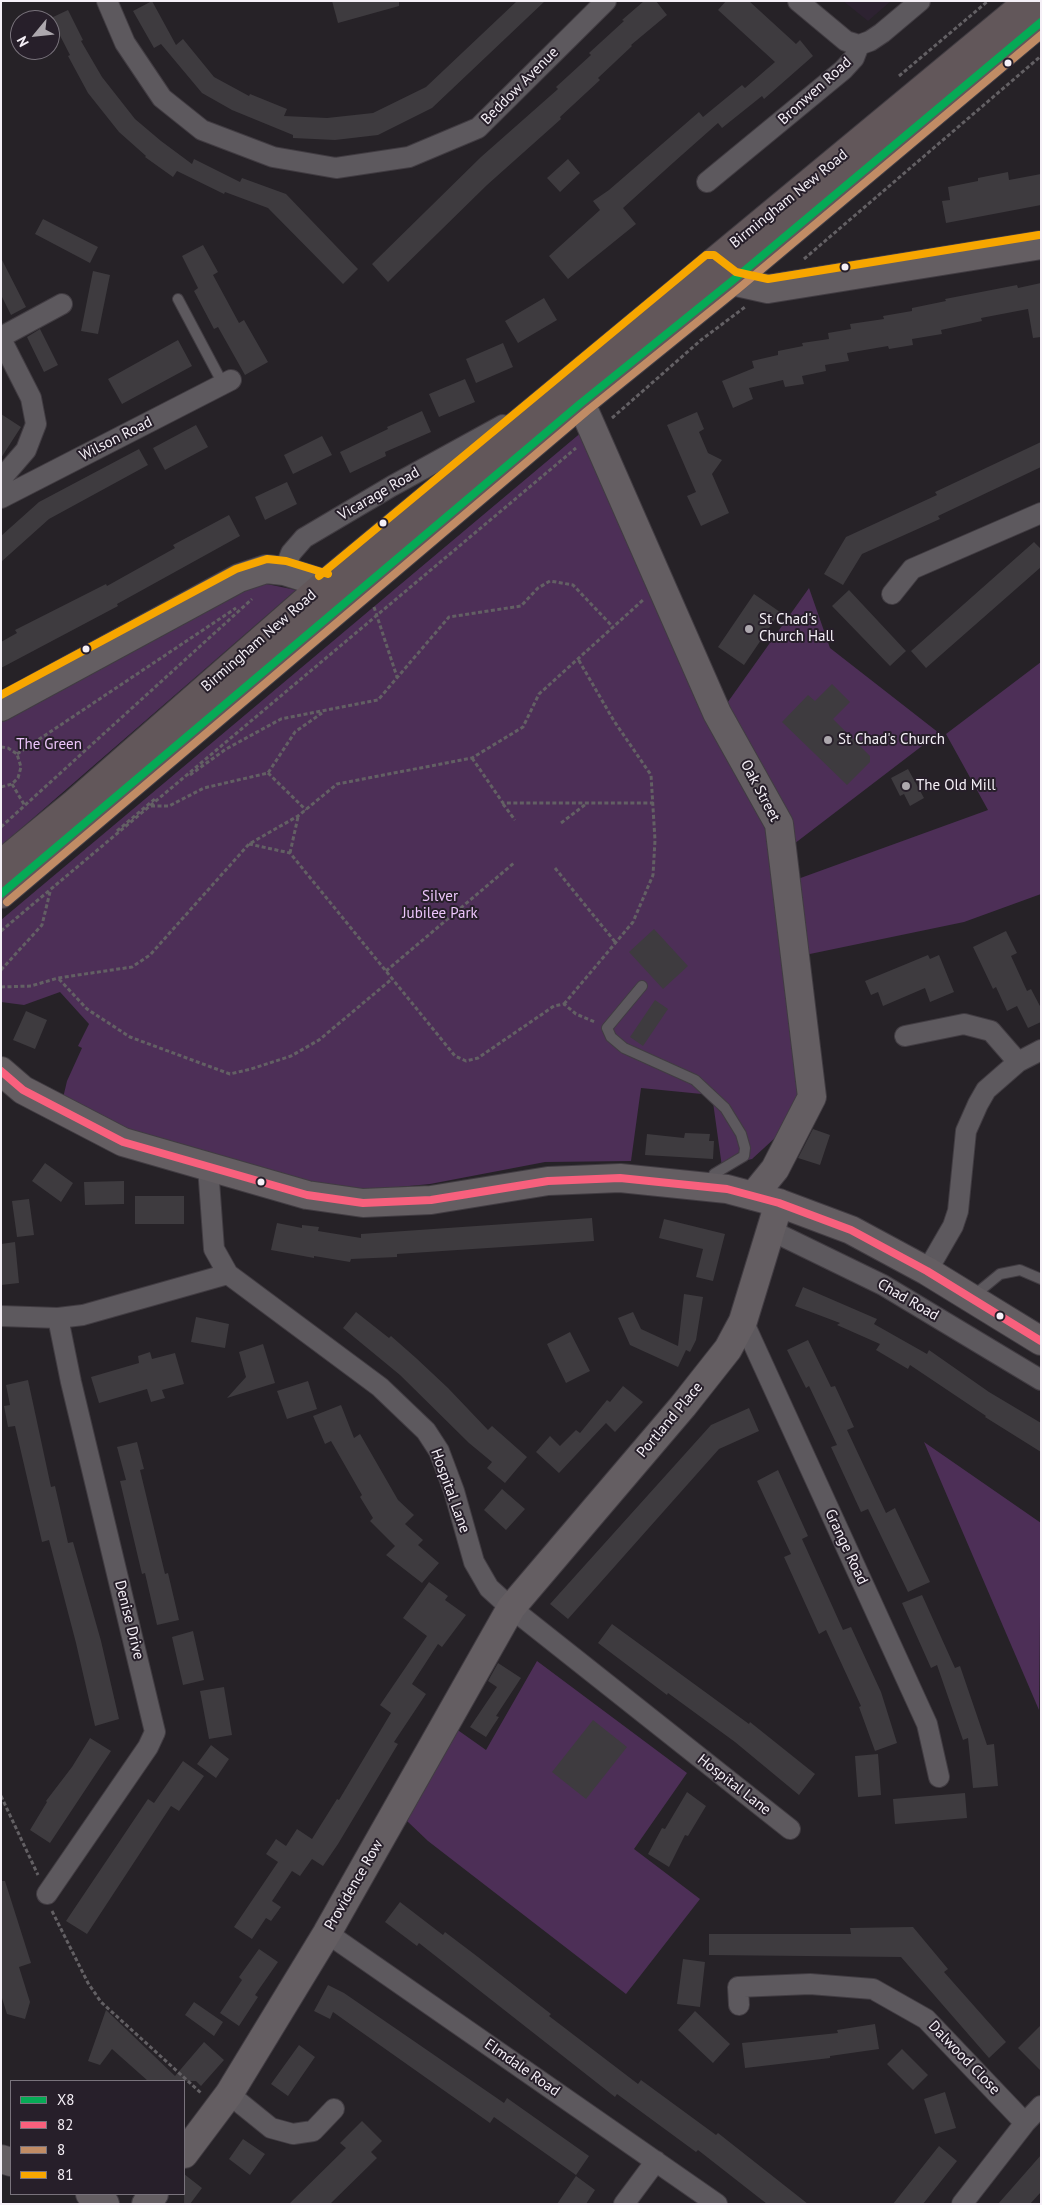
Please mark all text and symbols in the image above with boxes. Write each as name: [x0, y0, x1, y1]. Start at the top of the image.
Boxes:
north arrow: [10, 10, 60, 60]
text: N: [13, 33, 33, 50]
street label: Beddow Avenue: [477, 43, 563, 129]
street label: Bronwen Road: [775, 53, 855, 129]
unlabelled marker: [1003, 58, 1013, 68]
street label: Birmingham New Road: [726, 146, 852, 252]
unlabelled marker: [840, 262, 850, 272]
street label: Wilson Road: [77, 413, 155, 465]
street label: Vicarage Road: [335, 464, 423, 524]
unlabelled marker: [378, 518, 388, 528]
street label: Birmingham New Road: [198, 586, 320, 696]
place label: St Chad's Church Hall: [759, 611, 834, 646]
marker: St Chad's Church Hall: [743, 623, 755, 635]
unlabelled marker: [81, 644, 91, 654]
place label: St Chad's Church: [838, 731, 945, 749]
marker: St Chad's Church: [822, 734, 834, 746]
park label: The Green: [16, 736, 82, 754]
street label: Oak Street: [736, 757, 784, 825]
place label: The Old Mill: [916, 777, 996, 795]
marker: The Old Mill: [900, 780, 912, 792]
park label: Silver Jubilee Park: [402, 888, 478, 923]
unlabelled marker: [256, 1177, 266, 1187]
street label: Chad Road: [874, 1275, 942, 1325]
unlabelled marker: [995, 1311, 1005, 1321]
street label: Portland Place: [633, 1379, 707, 1461]
street label: Hospital Lane: [426, 1446, 474, 1536]
street label: Grange Road: [821, 1506, 871, 1588]
street label: Denise Drive: [110, 1578, 148, 1662]
street label: Hospital Lane: [694, 1751, 774, 1819]
street label: Providence Row: [321, 1837, 387, 1933]
street label: Dalwood Close: [924, 2017, 1004, 2099]
street label: Elmdale Road: [481, 2035, 563, 2101]
legend: [10, 2080, 185, 2195]
text: X8: [57, 2090, 74, 2109]
text: 82: [57, 2115, 73, 2134]
text: 8: [57, 2140, 65, 2159]
text: 81: [57, 2165, 73, 2184]

